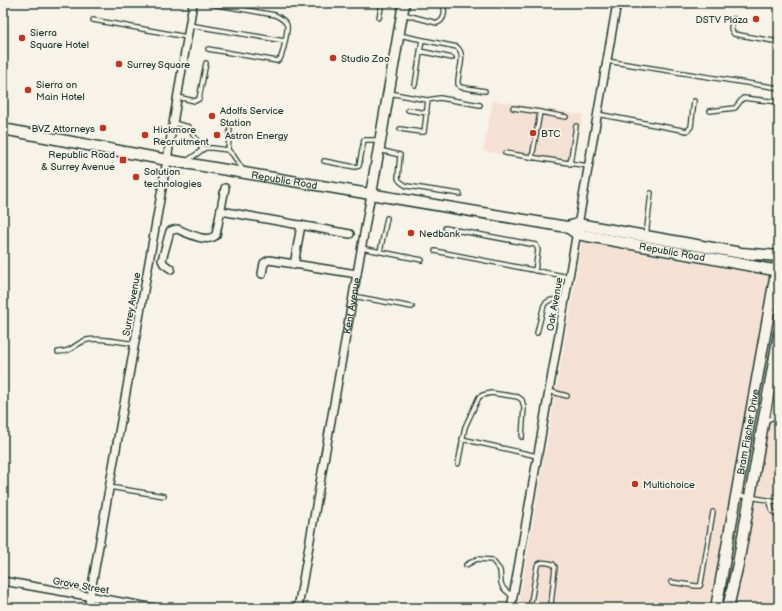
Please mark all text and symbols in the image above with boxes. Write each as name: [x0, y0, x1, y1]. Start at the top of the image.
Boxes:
place label: DSTV Plaza: [696, 14, 748, 26]
marker: DSTV Plaza: [751, 14, 761, 24]
place label: Sierra Square Hotel: [30, 27, 89, 51]
marker: Sierra Square Hotel: [17, 33, 27, 43]
marker: Studio Zoo: [328, 53, 338, 63]
place label: Studio Zoo: [341, 53, 390, 65]
marker: Surrey Square: [114, 59, 124, 69]
place label: Surrey Square: [127, 59, 190, 71]
place label: Sierra on Main Hotel: [36, 79, 85, 103]
marker: Sierra on Main Hotel: [23, 85, 33, 95]
place label: Adolfs Service Station: [220, 105, 284, 129]
marker: Adolfs Service Station: [207, 111, 217, 121]
place label: BVZ Attorneys: [31, 123, 95, 135]
marker: BVZ Attorneys: [98, 123, 108, 133]
place label: Hickmore Recruitment: [153, 124, 209, 148]
marker: BTC: [528, 128, 538, 138]
place label: BTC: [541, 128, 560, 140]
marker: Hickmore Recruitment: [140, 130, 150, 140]
marker: Astron Energy: [212, 130, 222, 140]
place label: Astron Energy: [225, 130, 289, 142]
place label: Republic Road & Surrey Avenue: [41, 149, 115, 173]
marker: Republic Road & Surrey Avenue: [118, 155, 128, 165]
place label: Solution technologies: [144, 166, 202, 190]
street label: Republic Road: [250, 169, 318, 192]
marker: Solution technologies: [131, 172, 141, 182]
marker: Nedbank: [406, 228, 416, 238]
place label: Nedbank: [419, 228, 460, 240]
street label: Republic Road: [638, 241, 706, 264]
street label: Surrey Avenue: [120, 271, 144, 337]
street label: Oak Avenue: [544, 276, 566, 332]
street label: Kent Avenue: [341, 277, 363, 335]
street label: Bram Fischer Drive: [735, 388, 762, 476]
marker: Multichoice: [630, 479, 640, 489]
place label: Multichoice: [643, 479, 695, 491]
street label: Grove Street: [52, 575, 110, 597]

